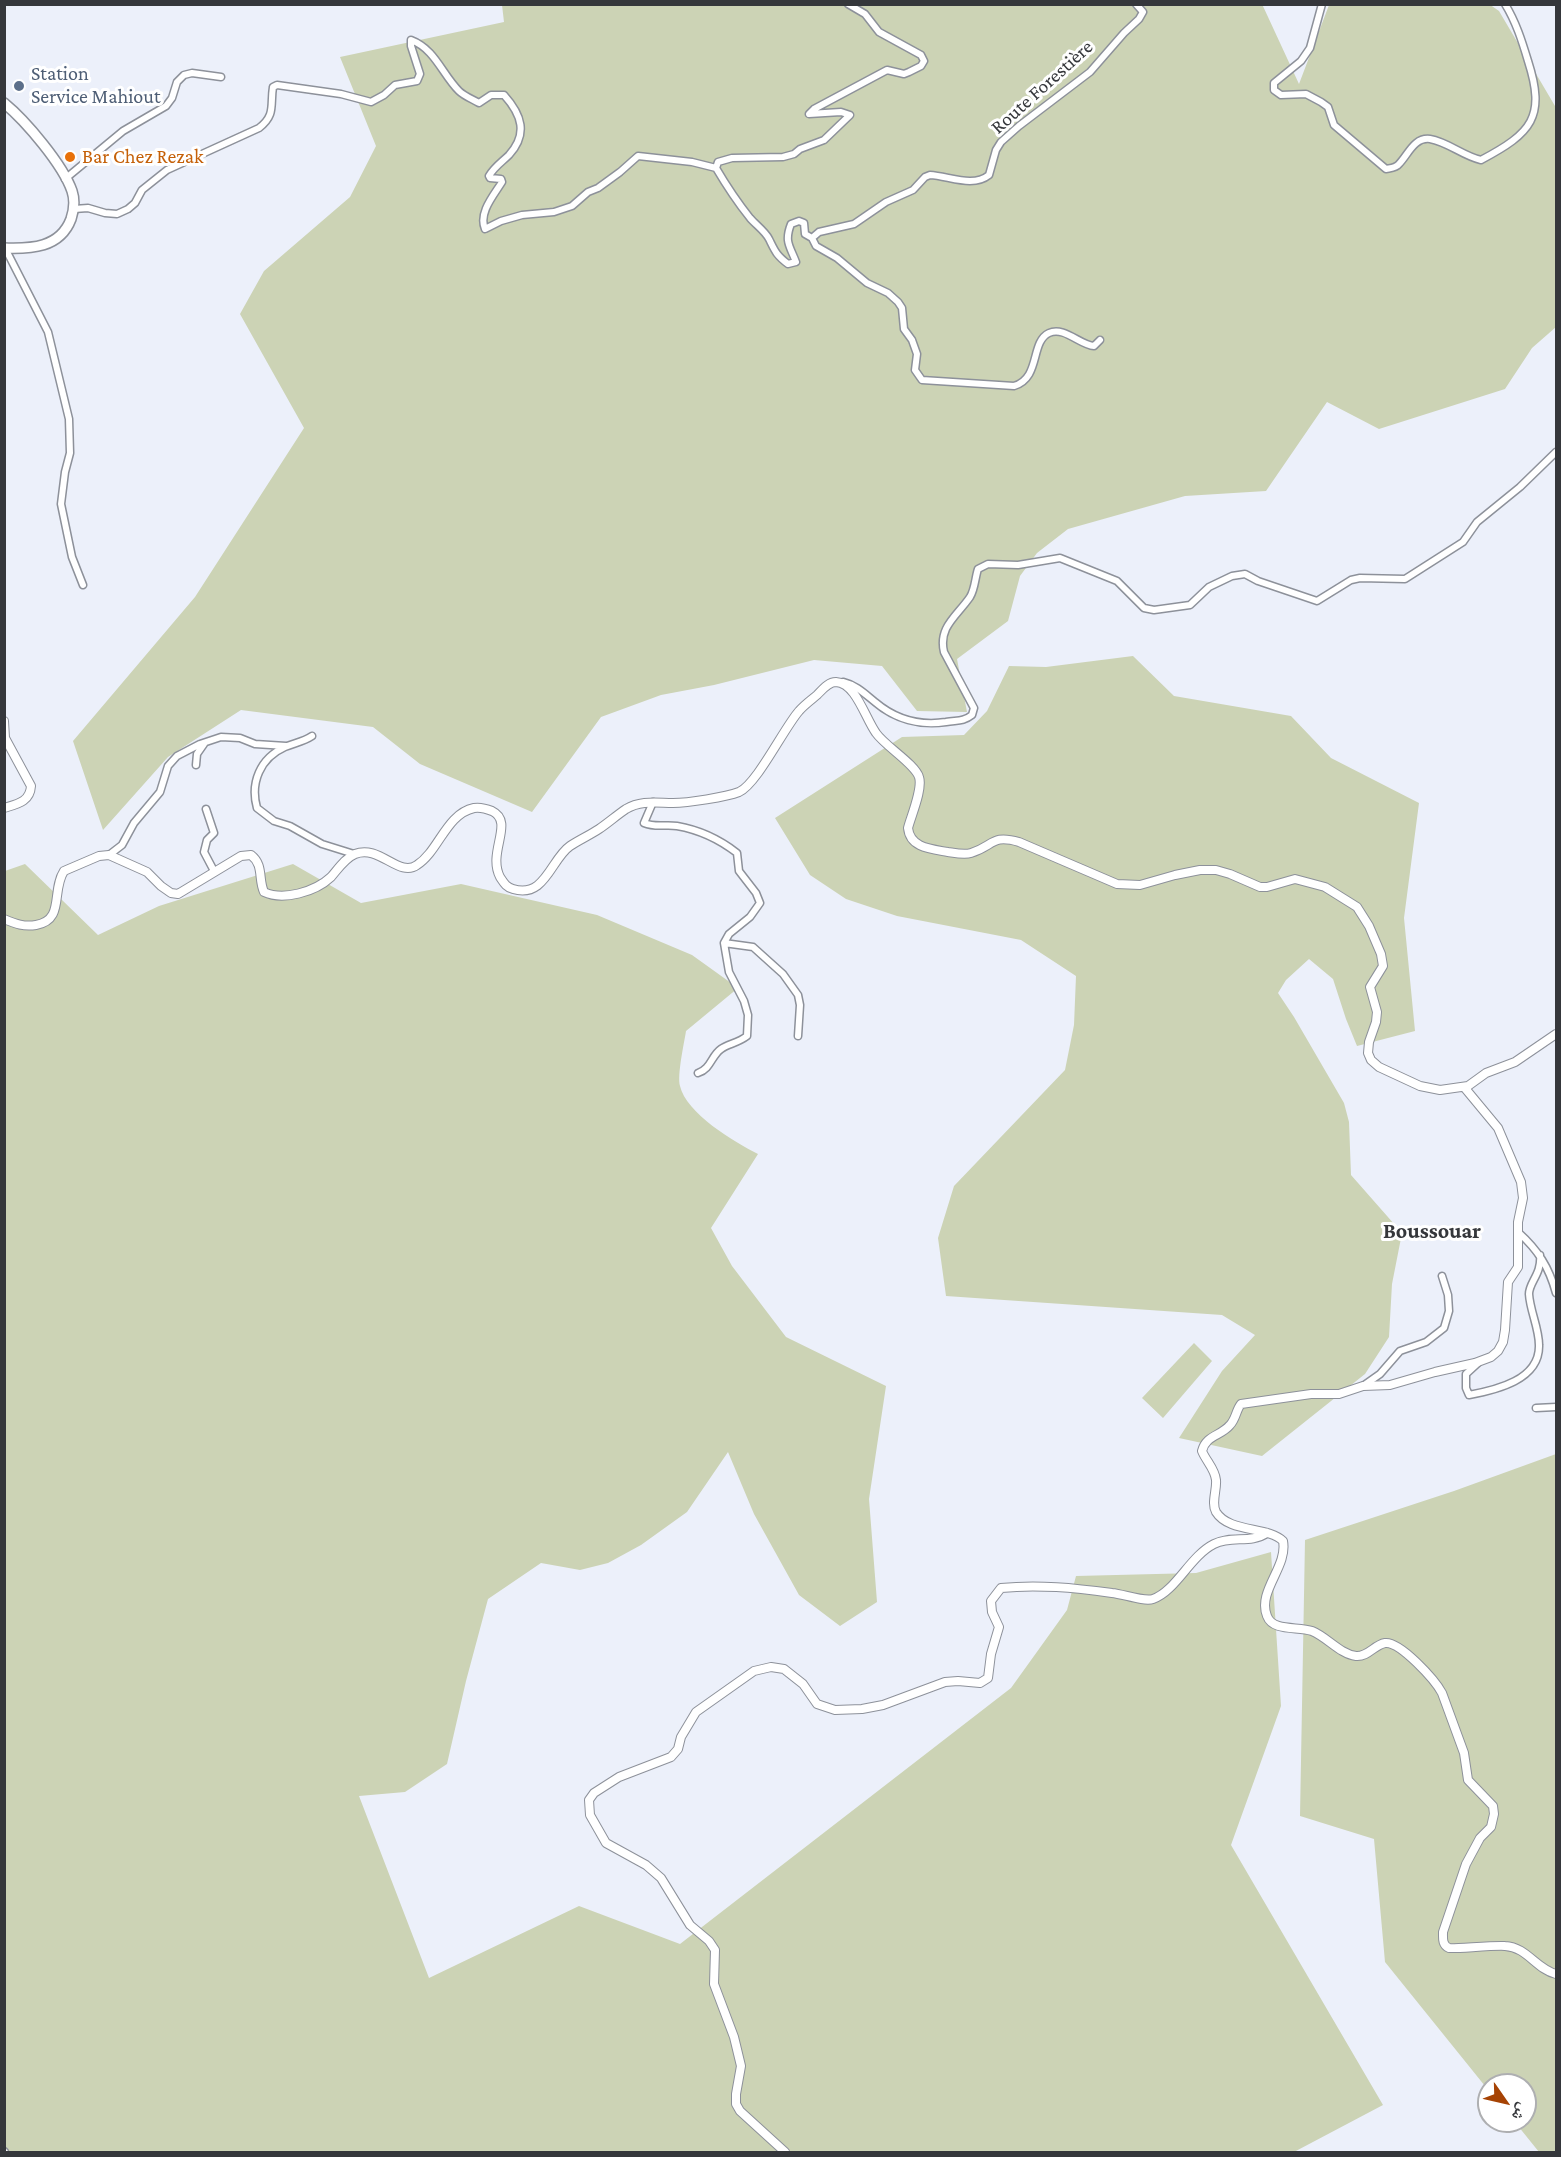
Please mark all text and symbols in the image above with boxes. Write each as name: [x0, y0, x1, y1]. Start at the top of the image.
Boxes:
street label: Route Forestière: [986, 35, 1098, 139]
place label: Station Service Mahiout: [31, 62, 161, 109]
marker: Station Service Mahiout: [12, 79, 26, 93]
place label: Bar Chez Rezak: [82, 145, 204, 169]
marker: Bar Chez Rezak: [63, 150, 77, 164]
district label: Boussouar: [1383, 1218, 1481, 1244]
north arrow: [1477, 2073, 1537, 2133]
text: ش: [1509, 2100, 1532, 2124]

